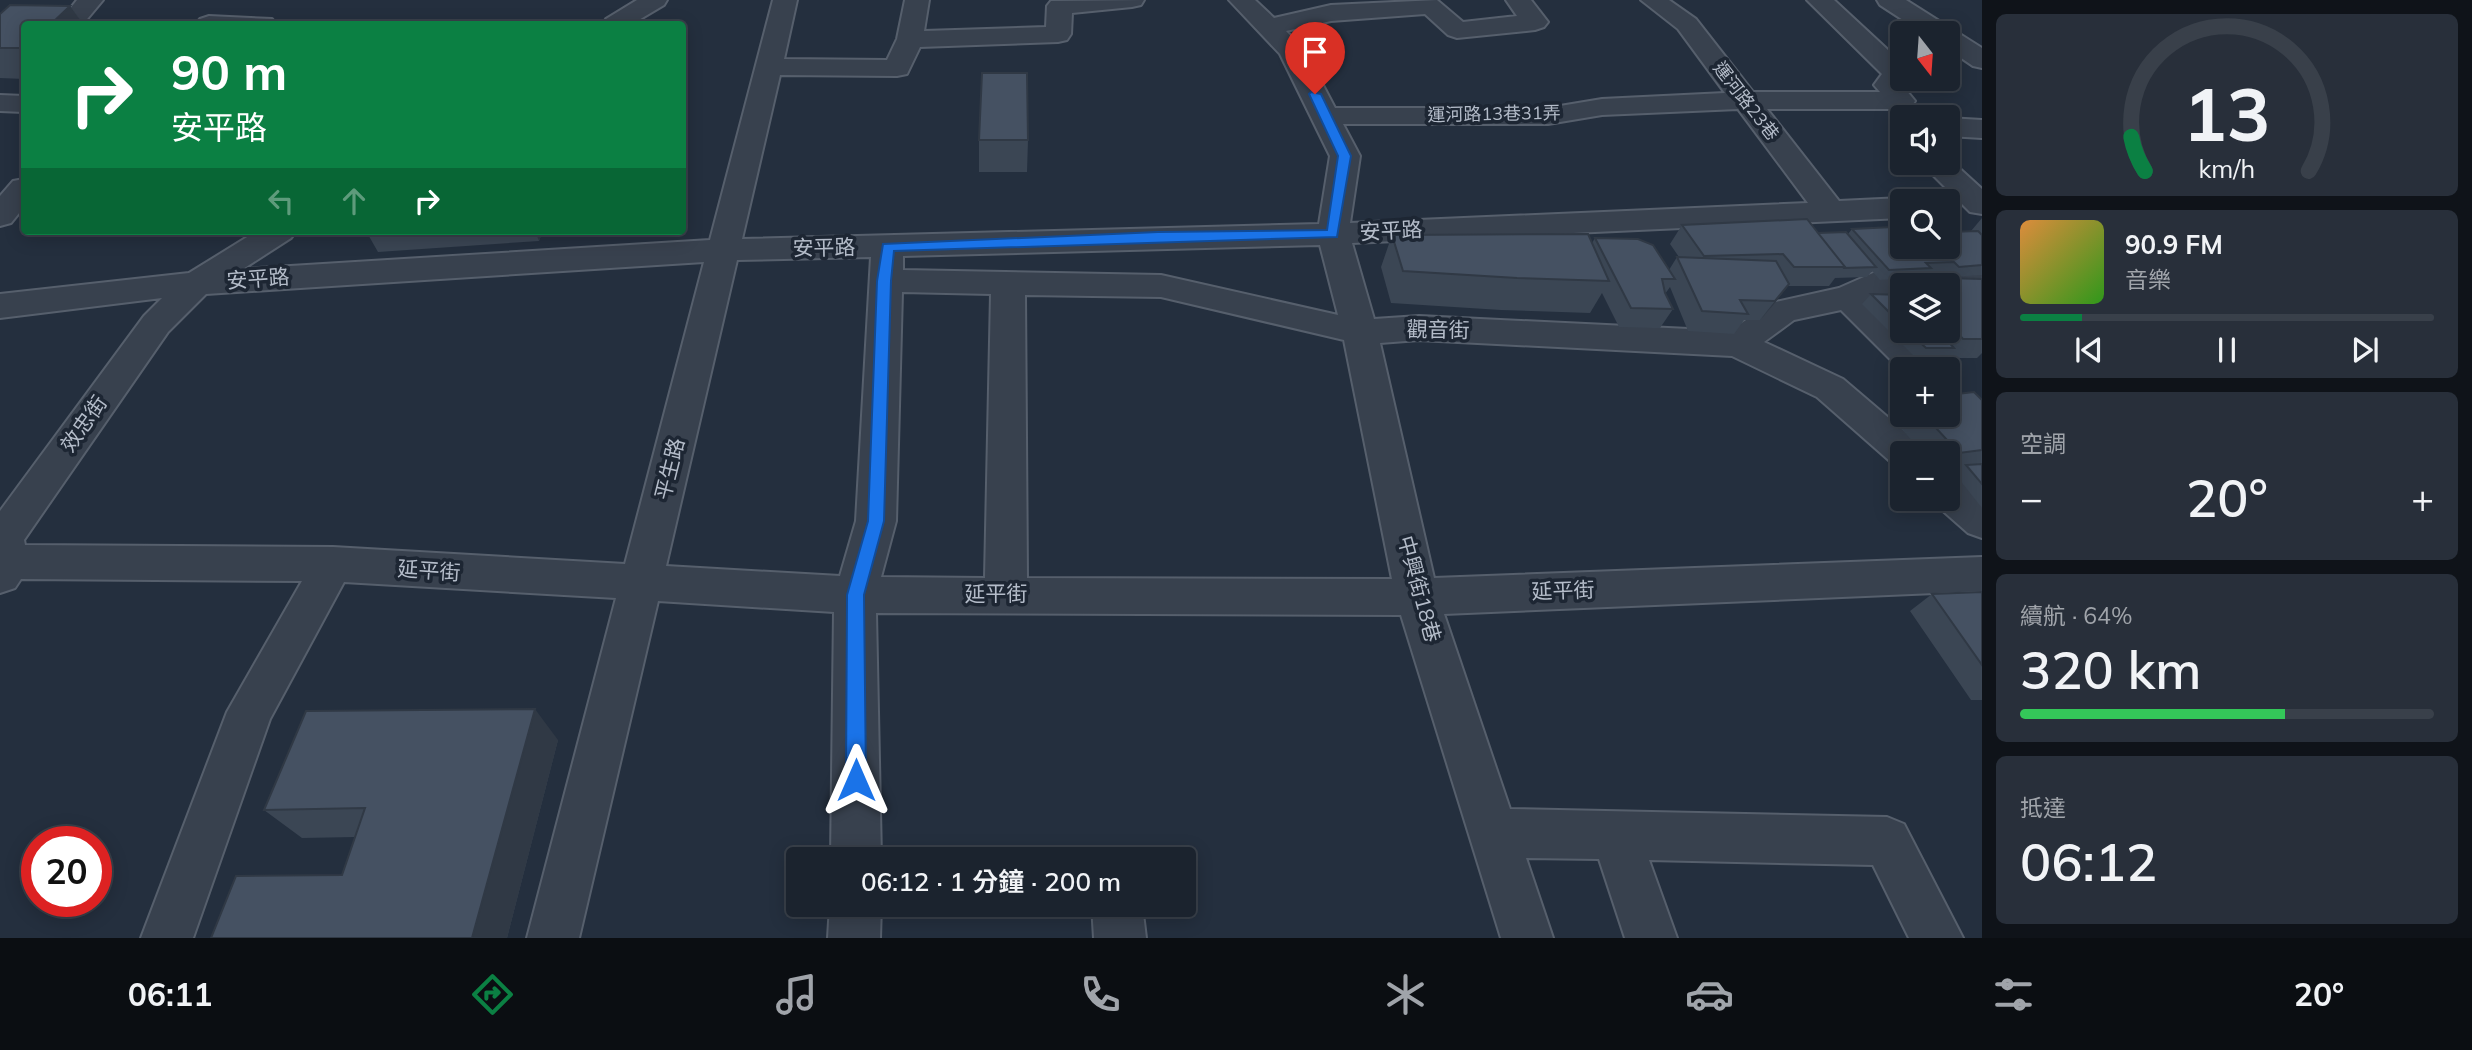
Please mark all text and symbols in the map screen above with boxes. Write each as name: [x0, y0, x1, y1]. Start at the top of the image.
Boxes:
north arrow: [1890, 21, 1960, 91]
map controls: [1890, 21, 1960, 511]
pin: [1285, 22, 1345, 94]
icon: arrive: [1296, 33, 1334, 71]
text: 90 m: [171, 41, 287, 102]
icon: right: [56, 49, 147, 140]
street label: 運河路23巷: [1709, 57, 1784, 145]
text: 13: [2183, 68, 2271, 159]
street label: 運河路13巷31弄: [1427, 101, 1561, 126]
button: sound: [1890, 105, 1960, 175]
text: 安平路: [171, 107, 267, 147]
text: km/h: [2199, 153, 2255, 184]
icon: left: [262, 182, 300, 220]
icon: ahead: [335, 182, 373, 220]
icon: right: [408, 182, 446, 220]
button: search: [1890, 189, 1960, 259]
street label: 安平路: [1359, 215, 1423, 245]
text: 90.9 FM: [2125, 228, 2223, 261]
street label: 安平路: [792, 233, 856, 261]
street label: 安平路: [226, 263, 290, 293]
text: 音樂: [2125, 265, 2171, 294]
button: layers: [1890, 273, 1960, 343]
street label: 觀音街: [1406, 315, 1470, 343]
icon: previous: [2070, 331, 2108, 369]
icon: pause: [2208, 331, 2246, 369]
icon: next: [2346, 331, 2384, 369]
button: +: [1890, 357, 1960, 427]
street label: 效忠街: [54, 390, 112, 457]
text: 空調: [2020, 429, 2066, 458]
street label: 平生路: [649, 435, 689, 502]
button: −: [1890, 441, 1960, 511]
text: 20°: [2186, 465, 2268, 530]
text: −: [2020, 474, 2043, 522]
text: +: [2411, 474, 2434, 522]
street label: 中興街18巷: [1393, 533, 1447, 645]
street label: 延平街: [397, 555, 461, 585]
street label: 延平街: [1531, 576, 1595, 604]
street label: 延平街: [965, 580, 1028, 606]
text: 續航 · 64%: [2020, 601, 2132, 630]
text: 320 km: [2020, 637, 2201, 702]
position arrow: [819, 743, 893, 817]
text: 抵達: [2020, 793, 2066, 822]
speed limit sign: 20: [21, 826, 112, 917]
text: 06:12: [2020, 829, 2157, 894]
text: 06:12 · 1 分鐘 · 200 m: [861, 865, 1121, 898]
icon: directions: [468, 970, 517, 1019]
icon: music: [772, 970, 821, 1019]
icon: phone: [1076, 970, 1125, 1019]
icon: climate: [1381, 970, 1430, 1019]
icon: car: [1685, 970, 1734, 1019]
icon: filters: [1989, 970, 2038, 1019]
text: 06:11: [128, 974, 212, 1014]
text: 20°: [2294, 974, 2344, 1014]

